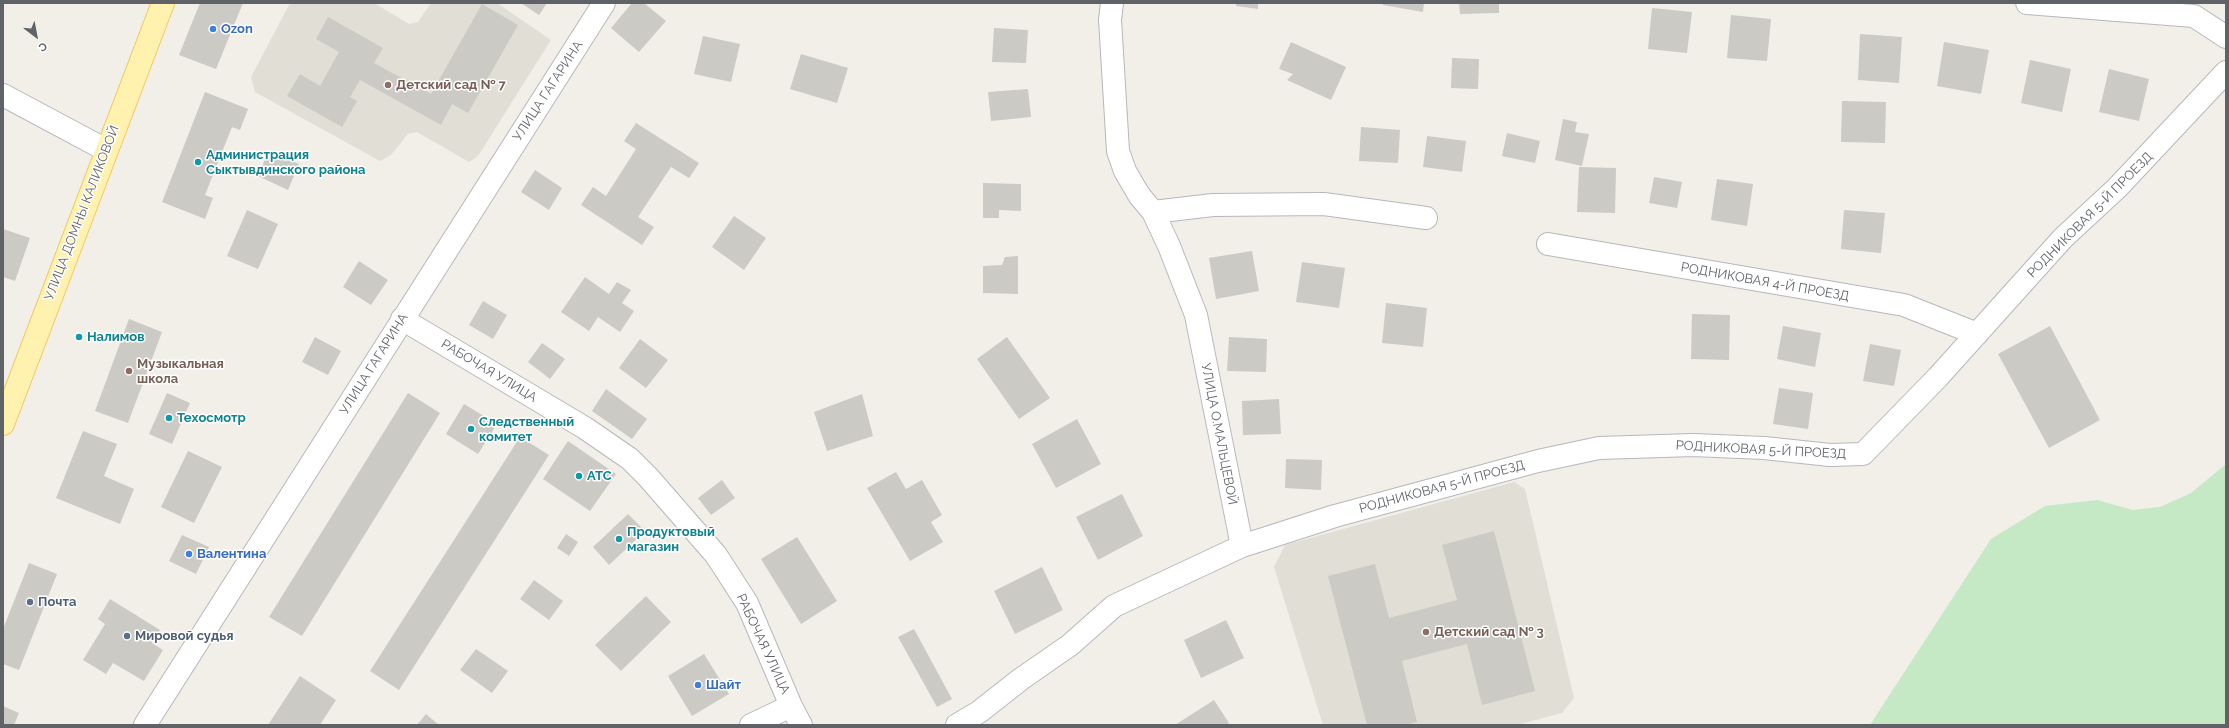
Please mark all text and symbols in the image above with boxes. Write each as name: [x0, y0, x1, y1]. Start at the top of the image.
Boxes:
north arrow: [16, 16, 56, 56]
place label: Ozon: [221, 21, 253, 37]
marker: Ozon: [208, 24, 218, 34]
street label: УЛИЦА ГАГАРИНА: [510, 38, 586, 144]
text: С: [36, 39, 49, 54]
place label: Детский сад № 7: [396, 77, 506, 93]
marker: Детский сад № 7: [383, 80, 393, 90]
street label: УЛИЦА ДОМНЫ КАЛИКОВОЙ: [41, 123, 123, 303]
place label: Администрация Сыктывдинского района: [206, 147, 366, 178]
street label: РОДНИКОВАЯ 5-Й ПРОЕЗД: [2024, 149, 2156, 281]
marker: Администрация Сыктывдинского района: [193, 157, 203, 167]
street label: РОДНИКОВАЯ 4-Й ПРОЕЗД: [1680, 259, 1850, 305]
street label: УЛИЦА ГАГАРИНА: [337, 311, 411, 417]
place label: Налимов: [87, 329, 144, 345]
marker: Налимов: [74, 332, 84, 342]
street label: РАБОЧАЯ УЛИЦА: [438, 336, 540, 406]
place label: Музыкальная школа: [137, 356, 224, 387]
street label: УЛИЦА О.МАЛЬЦЕВОЙ: [1198, 362, 1240, 506]
marker: Музыкальная школа: [124, 366, 134, 376]
place label: Техосмотр: [177, 410, 246, 426]
marker: Техосмотр: [164, 413, 174, 423]
place label: Следственный комитет: [479, 414, 574, 445]
marker: Следственный комитет: [466, 424, 476, 434]
street label: РОДНИКОВАЯ 5-Й ПРОЕЗД: [1675, 438, 1847, 462]
street label: РОДНИКОВАЯ 5-Й ПРОЕЗД: [1357, 457, 1527, 517]
place label: АТС: [587, 468, 612, 484]
marker: АТС: [574, 471, 584, 481]
place label: Продуктовый магазин: [627, 524, 715, 555]
marker: Продуктовый магазин: [614, 534, 624, 544]
place label: Валентина: [197, 546, 266, 562]
marker: Валентина: [184, 549, 194, 559]
street label: РАБОЧАЯ УЛИЦА: [733, 591, 793, 697]
place label: Почта: [38, 594, 76, 610]
marker: Почта: [25, 597, 35, 607]
place label: Детский сад № 3: [1434, 624, 1544, 640]
marker: Детский сад № 3: [1421, 627, 1431, 637]
place label: Мировой судья: [135, 628, 233, 644]
marker: Мировой судья: [122, 631, 132, 641]
place label: Шайт: [706, 677, 741, 693]
marker: Шайт: [693, 680, 703, 690]

